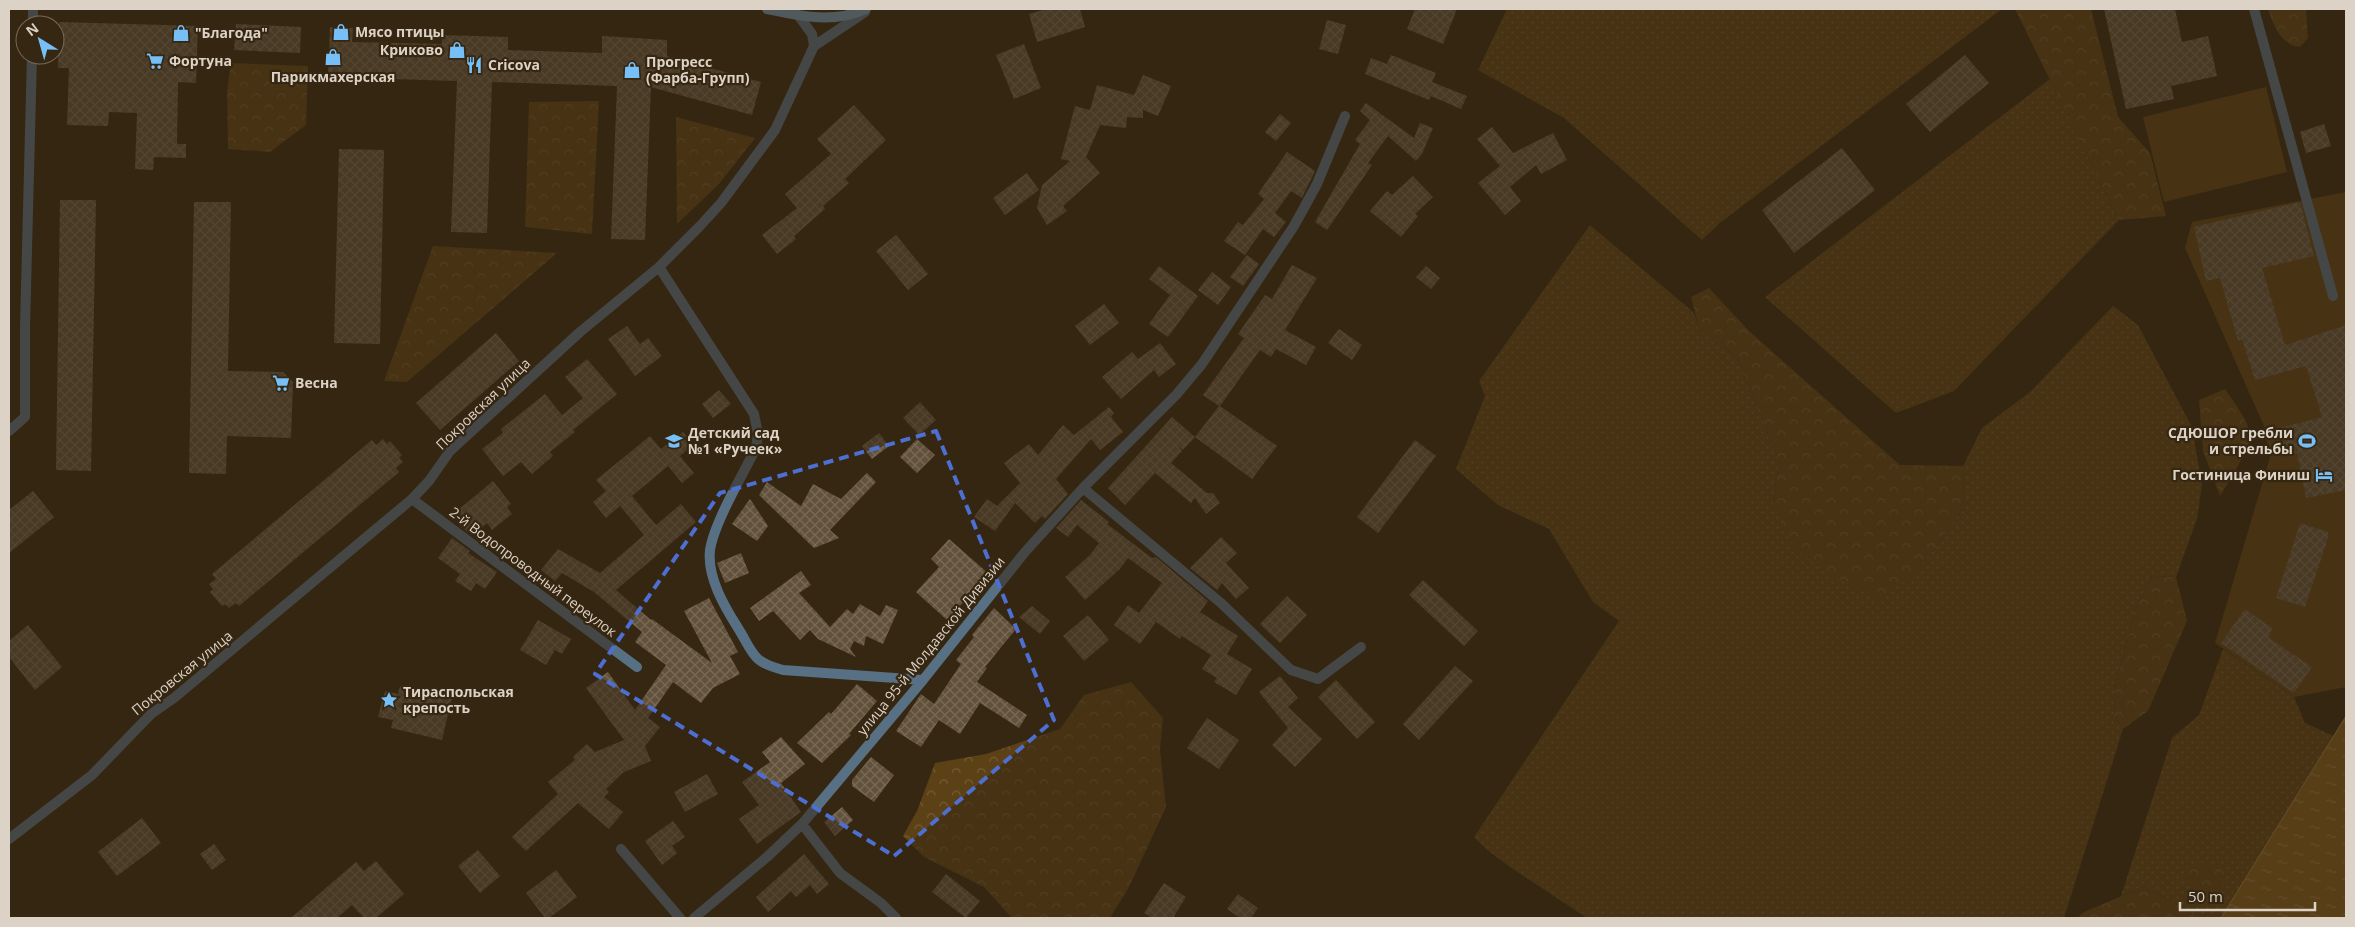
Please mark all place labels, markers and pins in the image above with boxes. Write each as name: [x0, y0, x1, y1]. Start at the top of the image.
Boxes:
shop icon: Мясо птицы: [331, 22, 351, 42]
place label: Мясо птицы: [355, 22, 445, 41]
shop icon: "Благода": [171, 23, 191, 43]
place label: "Благода": [195, 23, 268, 42]
place label: Криково: [380, 40, 443, 59]
shop icon: Криково: [447, 40, 467, 60]
shop icon: Парикмахерская: [323, 47, 343, 67]
supermarket icon: Фортуна: [145, 51, 165, 71]
place label: Фортуна: [169, 51, 232, 70]
place label: Прогресс (Фарба-Групп): [646, 52, 750, 87]
restaurant icon: Cricova: [464, 55, 484, 75]
place label: Cricova: [488, 55, 540, 74]
shop icon: Прогресс (Фарба-Групп): [622, 60, 642, 80]
place label: Парикмахерская: [271, 67, 395, 86]
supermarket icon: Весна: [271, 373, 291, 393]
place label: Весна: [295, 373, 338, 392]
place label: Детский сад №1 «Ручеек»: [688, 423, 783, 458]
place label: СДЮШОР гребли и стрельбы: [2168, 423, 2293, 458]
school or university icon: Детский сад №1 «Ручеек»: [664, 431, 684, 451]
sports icon: СДЮШОР гребли и стрельбы: [2297, 431, 2317, 451]
place label: Гостиница Финиш: [2172, 465, 2310, 484]
hotel icon: Гостиница Финиш: [2314, 465, 2334, 485]
place label: Тираспольская крепость: [403, 682, 514, 717]
place icon: Тираспольская крепость: [379, 690, 399, 710]

